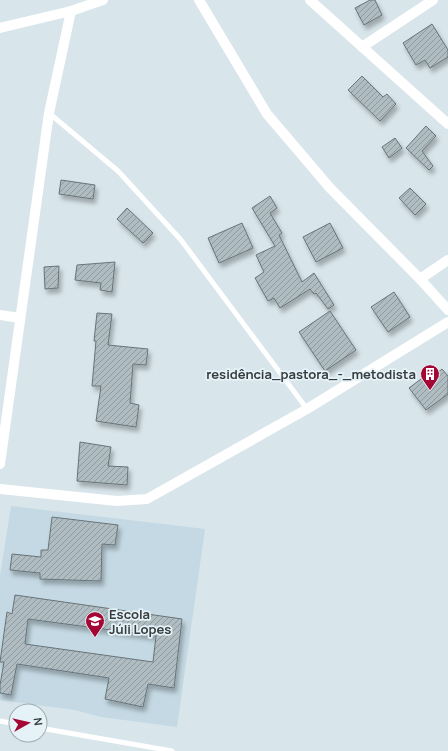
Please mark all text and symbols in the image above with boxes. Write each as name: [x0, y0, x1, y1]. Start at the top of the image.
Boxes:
building icon: residência_pastora_-_metodista: [419, 363, 441, 391]
place label: residência_pastora_-_metodista: [206, 365, 416, 383]
place label: Escola Júli Lopes: [109, 605, 171, 638]
school or university icon: Escola Júli Lopes: [84, 610, 106, 638]
north arrow: [8, 703, 48, 743]
text: N: [30, 717, 46, 727]

